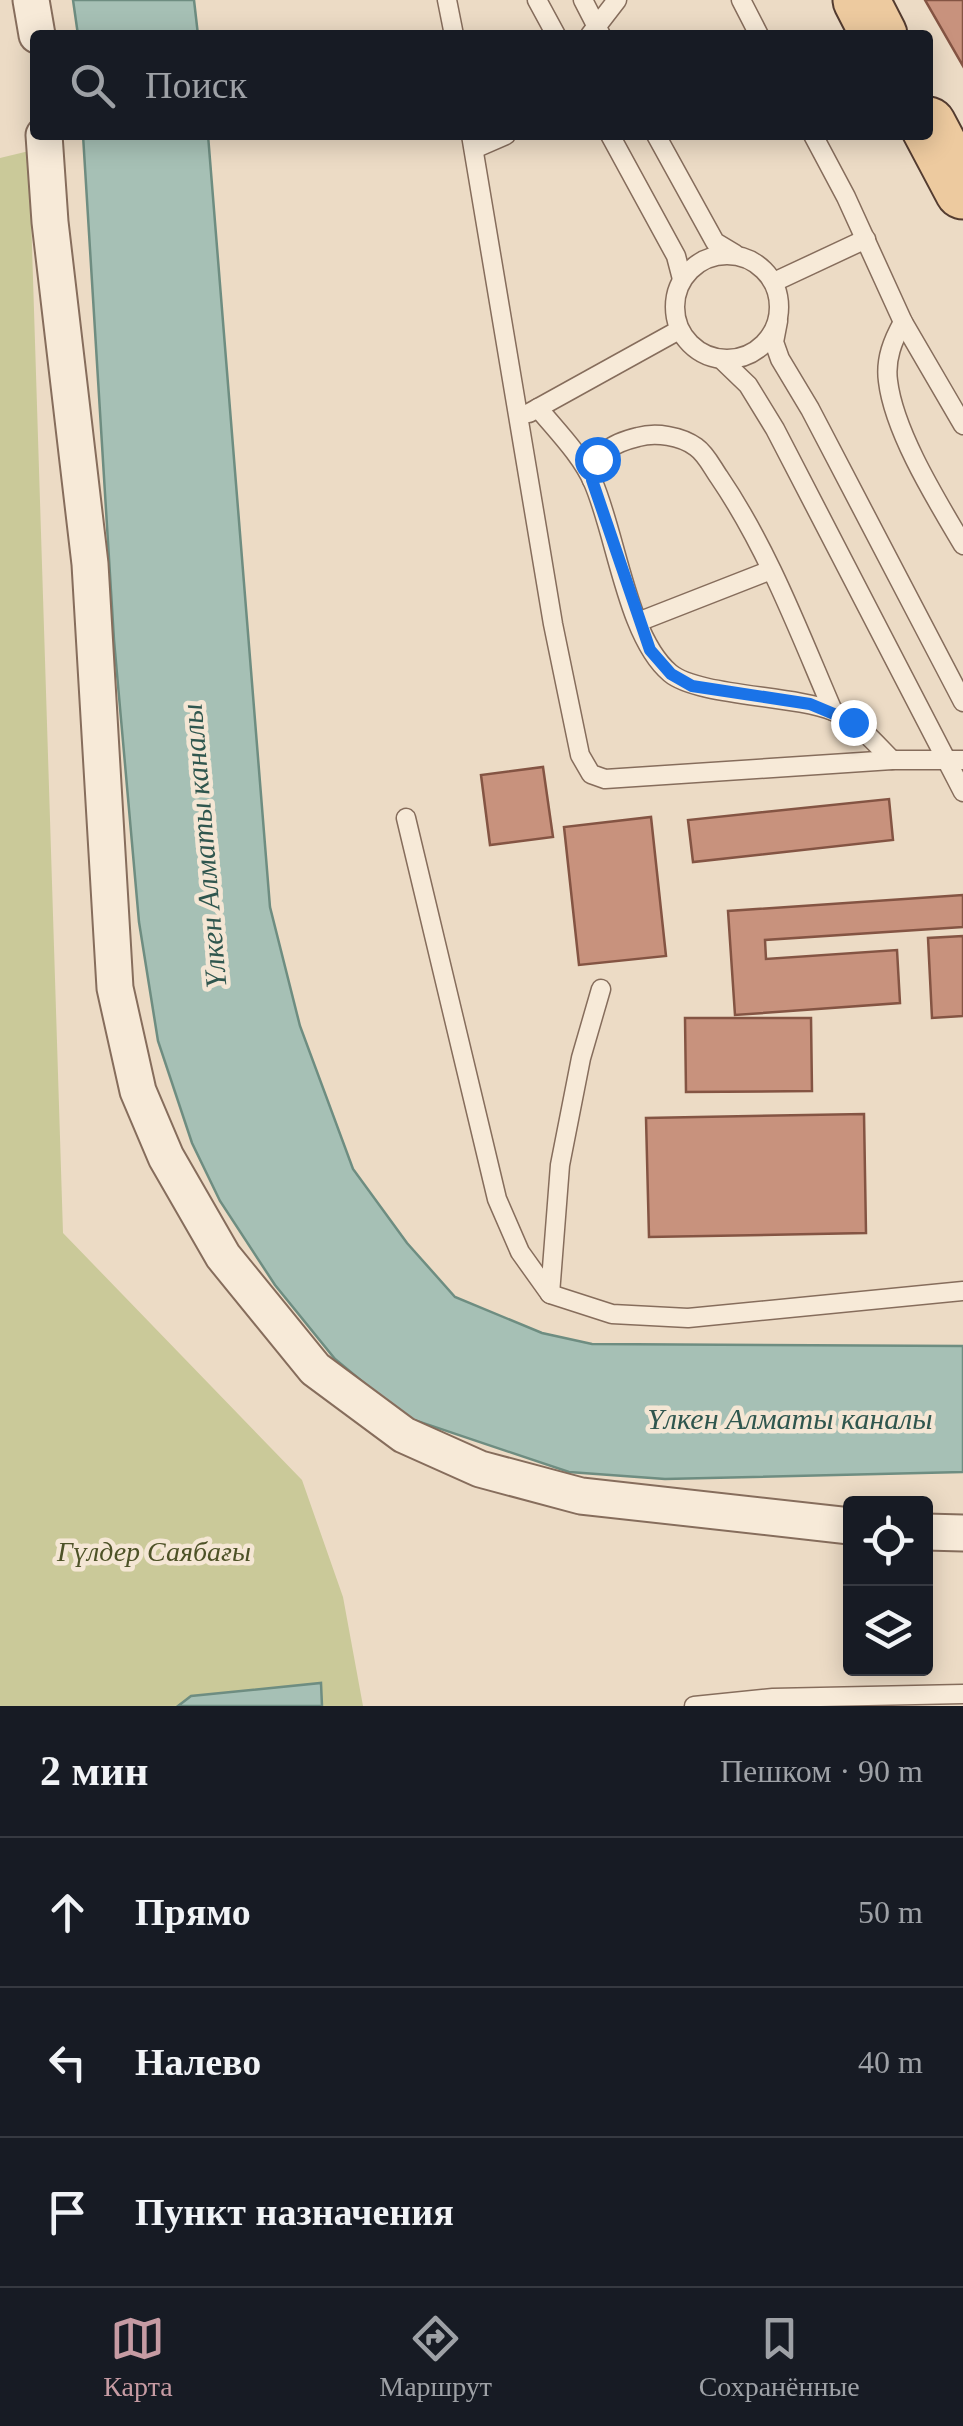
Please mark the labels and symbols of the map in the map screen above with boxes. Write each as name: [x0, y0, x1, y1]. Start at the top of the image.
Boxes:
route start: [575, 437, 621, 483]
route end: [831, 700, 877, 746]
water label: Үлкен Алматы каналы: [175, 702, 232, 990]
water label: Үлкен Алматы каналы: [647, 1402, 933, 1435]
park label: Гүлдер Саябағы: [56, 1536, 251, 1567]

